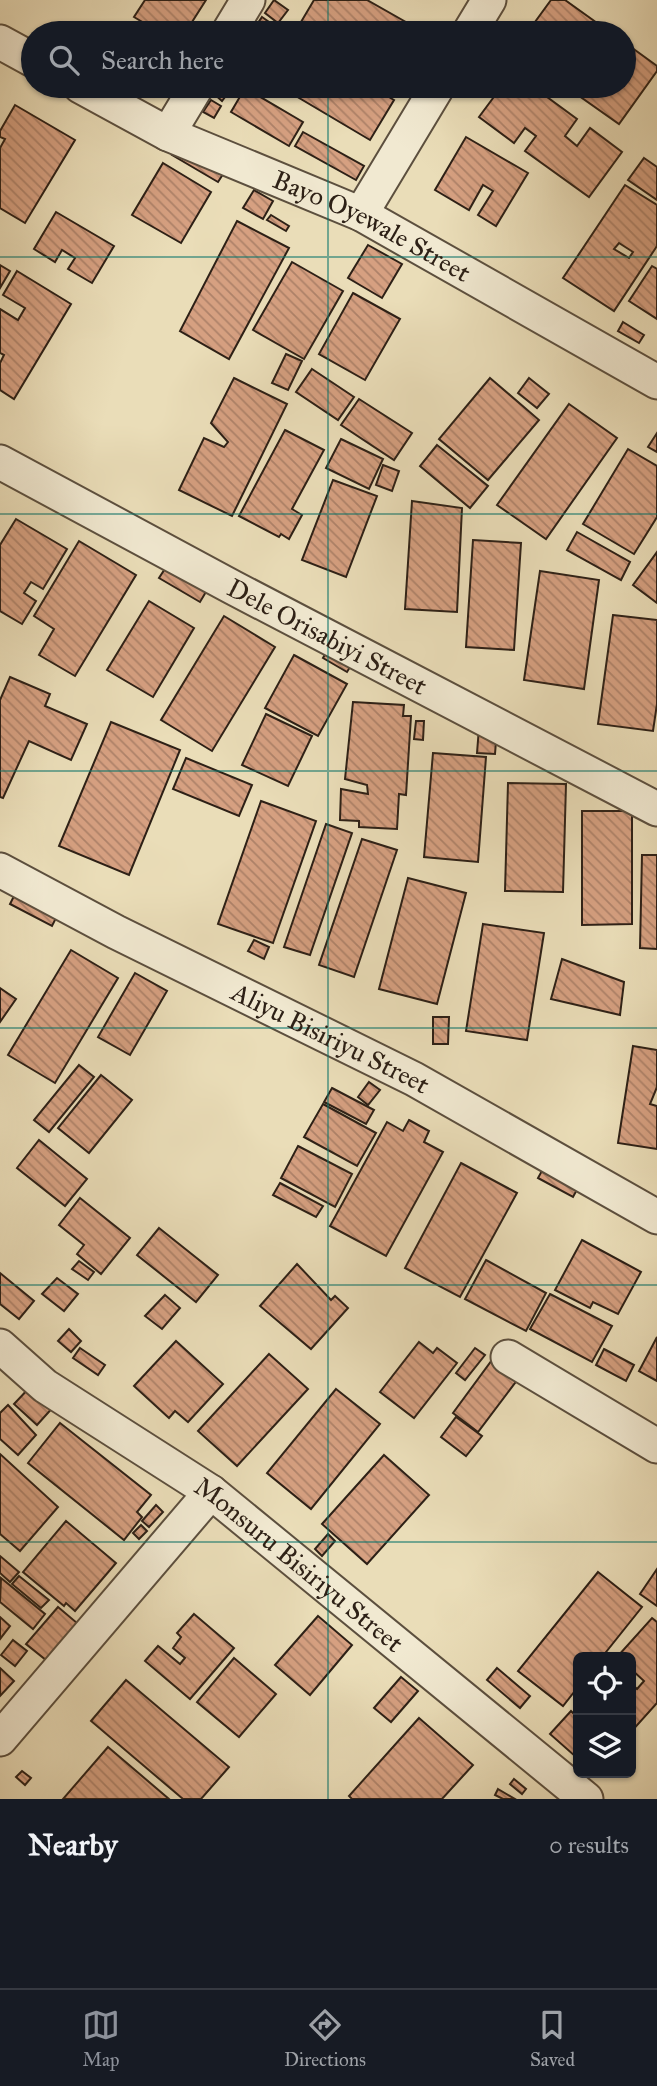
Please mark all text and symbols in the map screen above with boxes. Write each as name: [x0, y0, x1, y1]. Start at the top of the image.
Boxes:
search box: [21, 21, 636, 98]
icon: search: [45, 41, 83, 79]
text: Search here: [101, 44, 224, 76]
street label: Bayo Oyewale Street: [268, 163, 476, 289]
street label: Dele Orisabiyi Street: [222, 571, 433, 702]
street label: Aliyu Bisiriyu Street: [226, 975, 435, 1101]
street label: Monsuru Bisiriyu Street: [189, 1470, 410, 1659]
map controls: [573, 1652, 636, 1778]
button: locate: [573, 1652, 636, 1715]
button: layers: [573, 1715, 636, 1778]
text: Nearby: [28, 1827, 118, 1863]
text: 0 results: [549, 1831, 629, 1859]
tab: Map: [82, 2006, 120, 2071]
tab: Directions: [284, 2006, 366, 2071]
tab: Saved: [530, 2006, 575, 2071]

